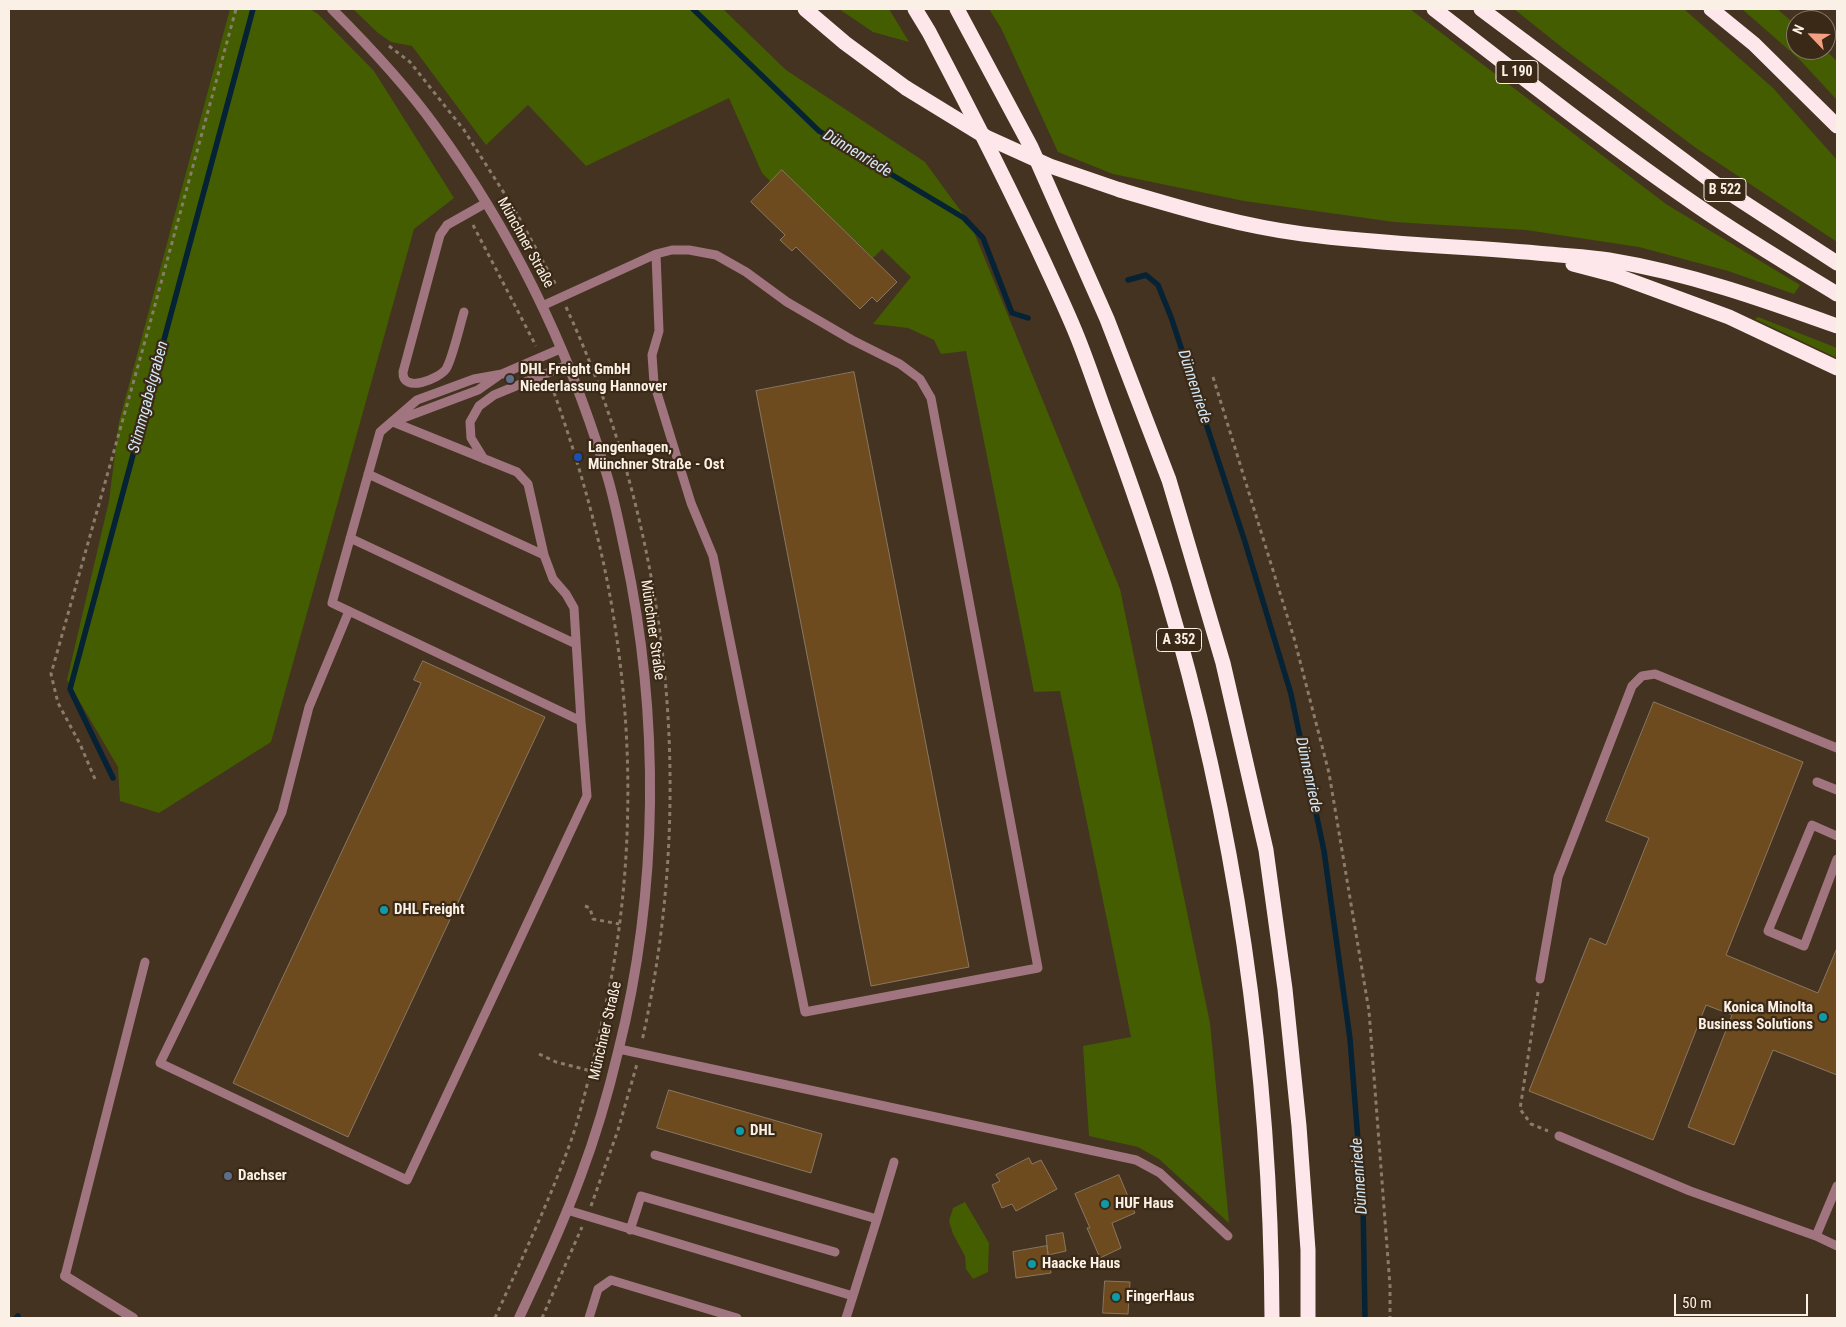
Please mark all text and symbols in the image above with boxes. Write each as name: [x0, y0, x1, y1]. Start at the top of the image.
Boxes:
north arrow: [1786, 10, 1836, 60]
text: N: [1789, 22, 1807, 36]
road number: L 190: [1496, 61, 1538, 84]
water label: Dünnenriede: [819, 126, 895, 182]
road number: B 522: [1704, 178, 1746, 202]
street label: Münchner Straße: [493, 195, 557, 291]
water label: Stimmgabelgraben: [125, 339, 173, 455]
water label: Dünnenriede: [1173, 348, 1215, 426]
place label: DHL Freight GmbH Niederlassung Hannover: [520, 361, 667, 396]
marker: DHL Freight GmbH Niederlassung Hannover: [504, 373, 516, 385]
place label: Langenhagen, Münchner Straße - Ost: [588, 439, 724, 474]
marker: Langenhagen, Münchner Straße - Ost: [572, 451, 584, 463]
street label: Münchner Straße: [636, 579, 668, 681]
road number: A 352: [1156, 628, 1202, 652]
water label: Dünnenriede: [1291, 735, 1325, 815]
place label: DHL Freight: [394, 901, 465, 919]
marker: DHL Freight: [378, 904, 390, 916]
street label: Münchner Straße: [586, 980, 626, 1082]
place label: Konica Minolta Business Solutions: [1698, 999, 1813, 1034]
marker: Konica Minolta Business Solutions: [1817, 1011, 1829, 1023]
place label: DHL: [750, 1122, 775, 1140]
marker: DHL: [734, 1125, 746, 1137]
water label: Dünnenriede: [1348, 1137, 1372, 1215]
place label: Dachser: [238, 1167, 287, 1185]
marker: Dachser: [222, 1170, 234, 1182]
place label: HUF Haus: [1115, 1195, 1174, 1213]
marker: HUF Haus: [1099, 1198, 1111, 1210]
place label: Haacke Haus: [1042, 1255, 1120, 1273]
marker: Haacke Haus: [1026, 1258, 1038, 1270]
scale bar: [1676, 1284, 1810, 1316]
place label: FingerHaus: [1126, 1288, 1194, 1306]
marker: FingerHaus: [1110, 1291, 1122, 1303]
text: 50 m: [1682, 1294, 1712, 1312]

